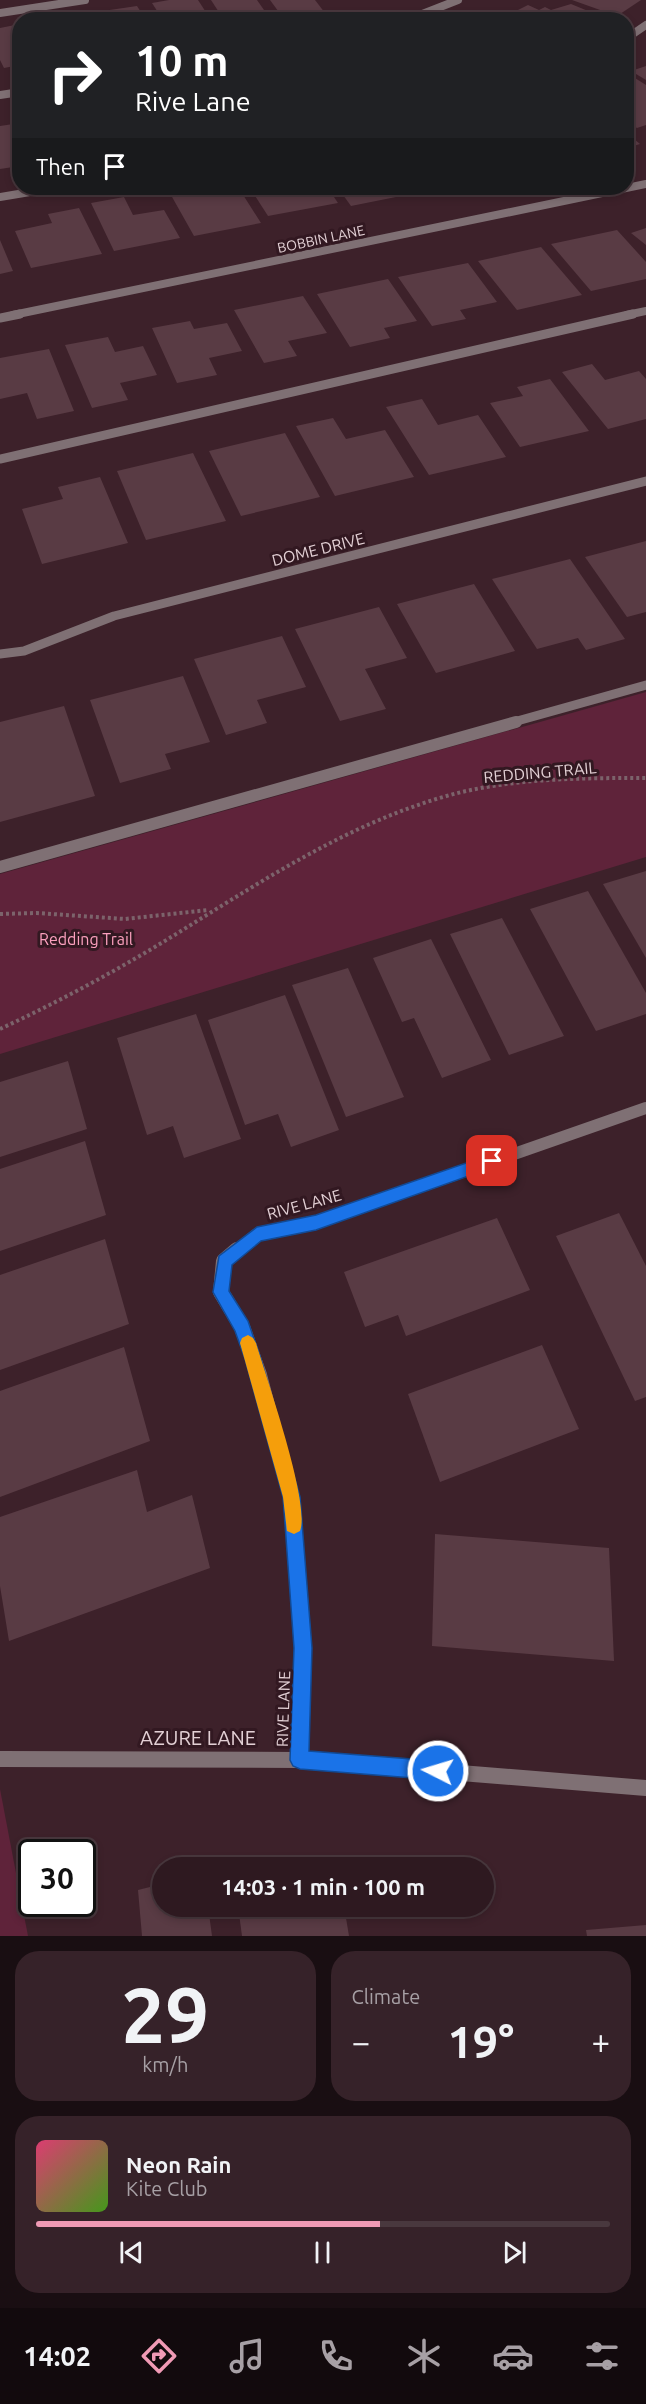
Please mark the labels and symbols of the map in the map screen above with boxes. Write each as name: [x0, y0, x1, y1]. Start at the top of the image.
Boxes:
street label: BOBBIN LANE: [276, 222, 366, 256]
street label: DOME DRIVE: [270, 529, 366, 569]
street label: REDDING TRAIL: [483, 758, 597, 786]
park label: Redding Trail: [39, 930, 133, 948]
pin: [466, 1135, 517, 1186]
street label: RIVE LANE: [265, 1185, 343, 1223]
street label: RIVE LANE: [273, 1671, 293, 1747]
street label: AZURE LANE: [140, 1726, 256, 1749]
position arrow: [406, 1739, 470, 1803]
speed limit sign: 30: [18, 1839, 96, 1917]

